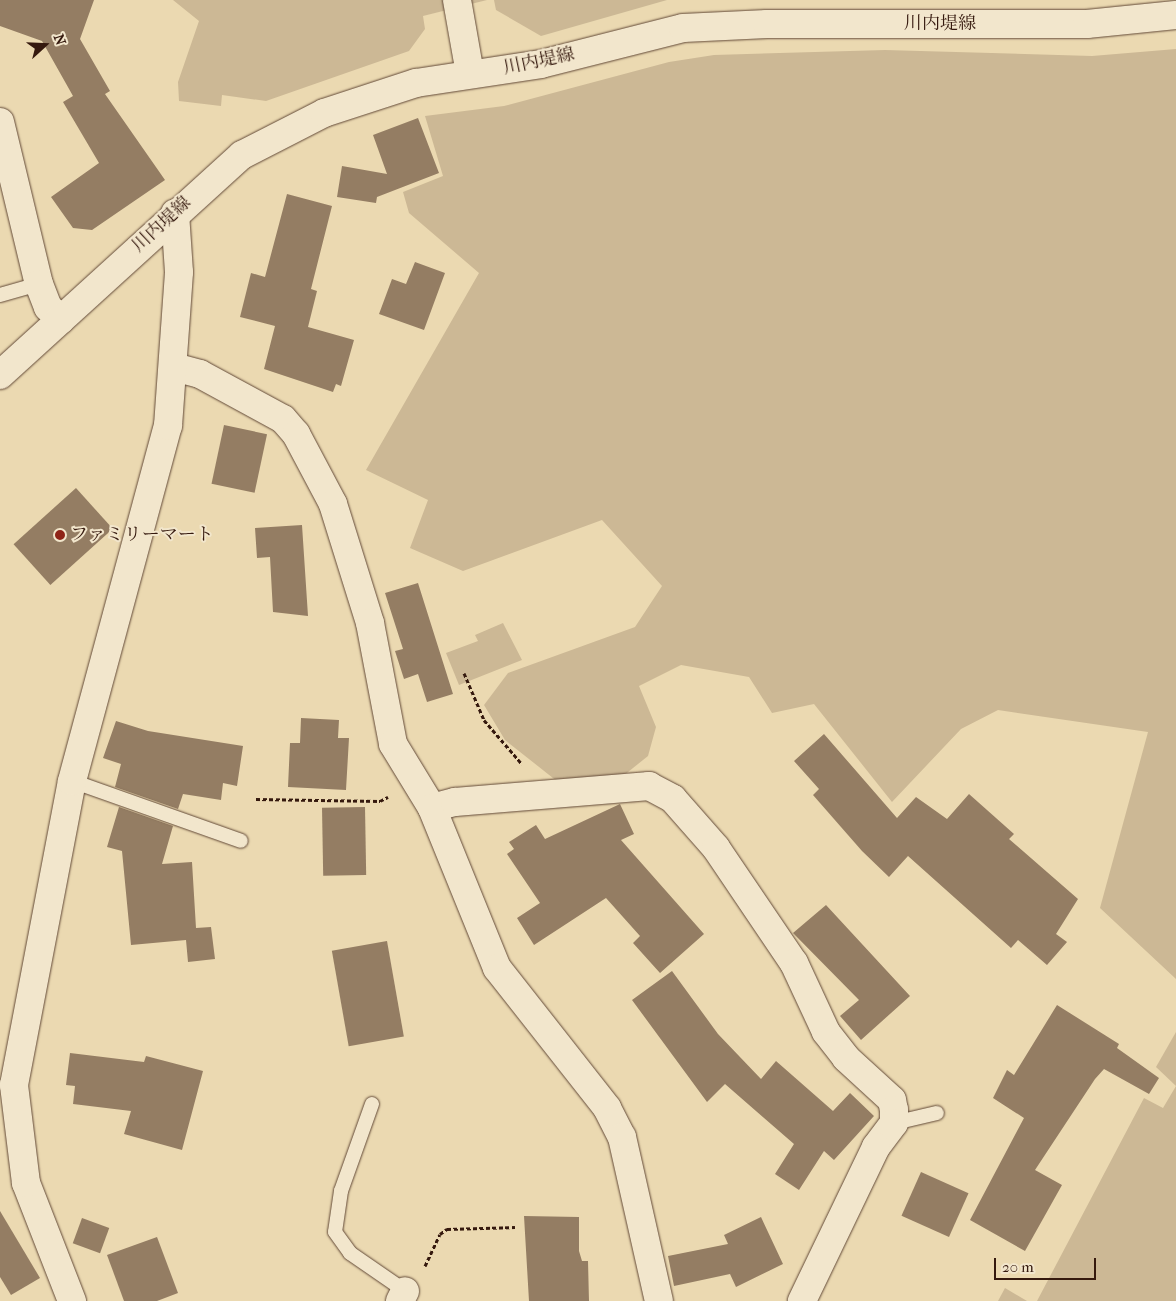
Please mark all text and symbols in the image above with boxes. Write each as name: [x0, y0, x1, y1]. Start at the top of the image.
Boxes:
street label: 川内堤線: [904, 13, 976, 35]
north arrow: [20, 20, 70, 70]
text: N: [50, 32, 69, 48]
street label: 川内堤線: [502, 44, 576, 80]
street label: 川内堤線: [128, 193, 196, 257]
place label: ファミリーマート: [70, 524, 214, 546]
marker: ファミリーマート: [54, 529, 66, 541]
scale bar: [996, 1248, 1098, 1280]
text: 20 m: [1002, 1258, 1034, 1276]

